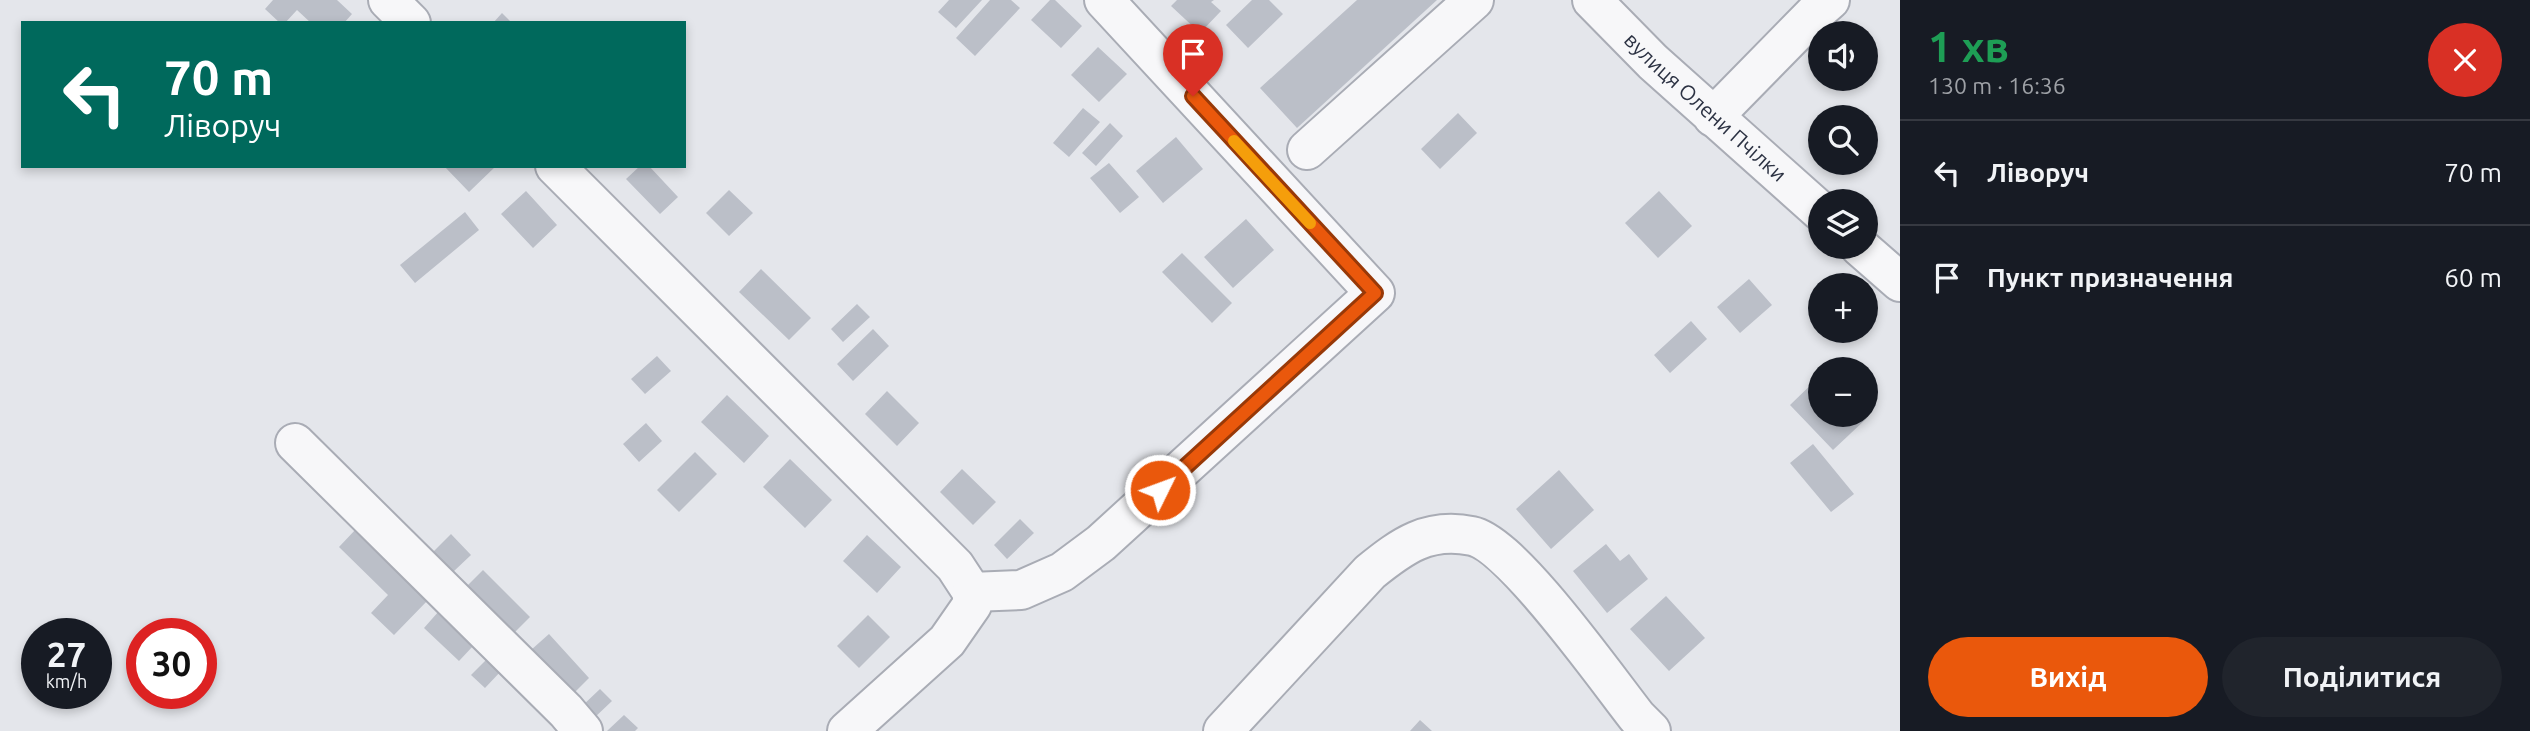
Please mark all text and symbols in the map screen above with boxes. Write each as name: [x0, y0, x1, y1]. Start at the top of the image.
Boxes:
map controls: [1808, 21, 1878, 427]
button: sound: [1808, 21, 1878, 91]
text: 1 хв: [1928, 23, 2009, 70]
button: close: [2428, 23, 2502, 97]
pin: [1163, 24, 1223, 96]
street label: вулиця Олени Пчілки: [1620, 27, 1792, 186]
icon: arrive: [1174, 35, 1212, 73]
icon: left: [49, 49, 140, 140]
text: 70 m: [164, 49, 273, 104]
text: 130 m · 16:36: [1928, 73, 2066, 98]
button: search: [1808, 105, 1878, 175]
text: Ліворуч: [164, 107, 281, 143]
icon: left: [1928, 154, 1966, 192]
text: Ліворуч: [1987, 158, 2089, 187]
text: 70 m: [2444, 158, 2502, 187]
button: layers: [1808, 189, 1878, 259]
icon: arrive: [1928, 259, 1966, 297]
text: Пункт призначення: [1987, 263, 2233, 292]
text: 60 m: [2444, 263, 2502, 292]
button: +: [1808, 273, 1878, 343]
button: −: [1808, 357, 1878, 427]
position arrow: [1123, 453, 1197, 527]
speed limit sign: 30: [126, 618, 217, 709]
text: 27: [47, 634, 86, 674]
button: Вихід: [1928, 637, 2208, 717]
button: Поділитися: [2222, 637, 2502, 717]
text: km/h: [46, 671, 87, 691]

